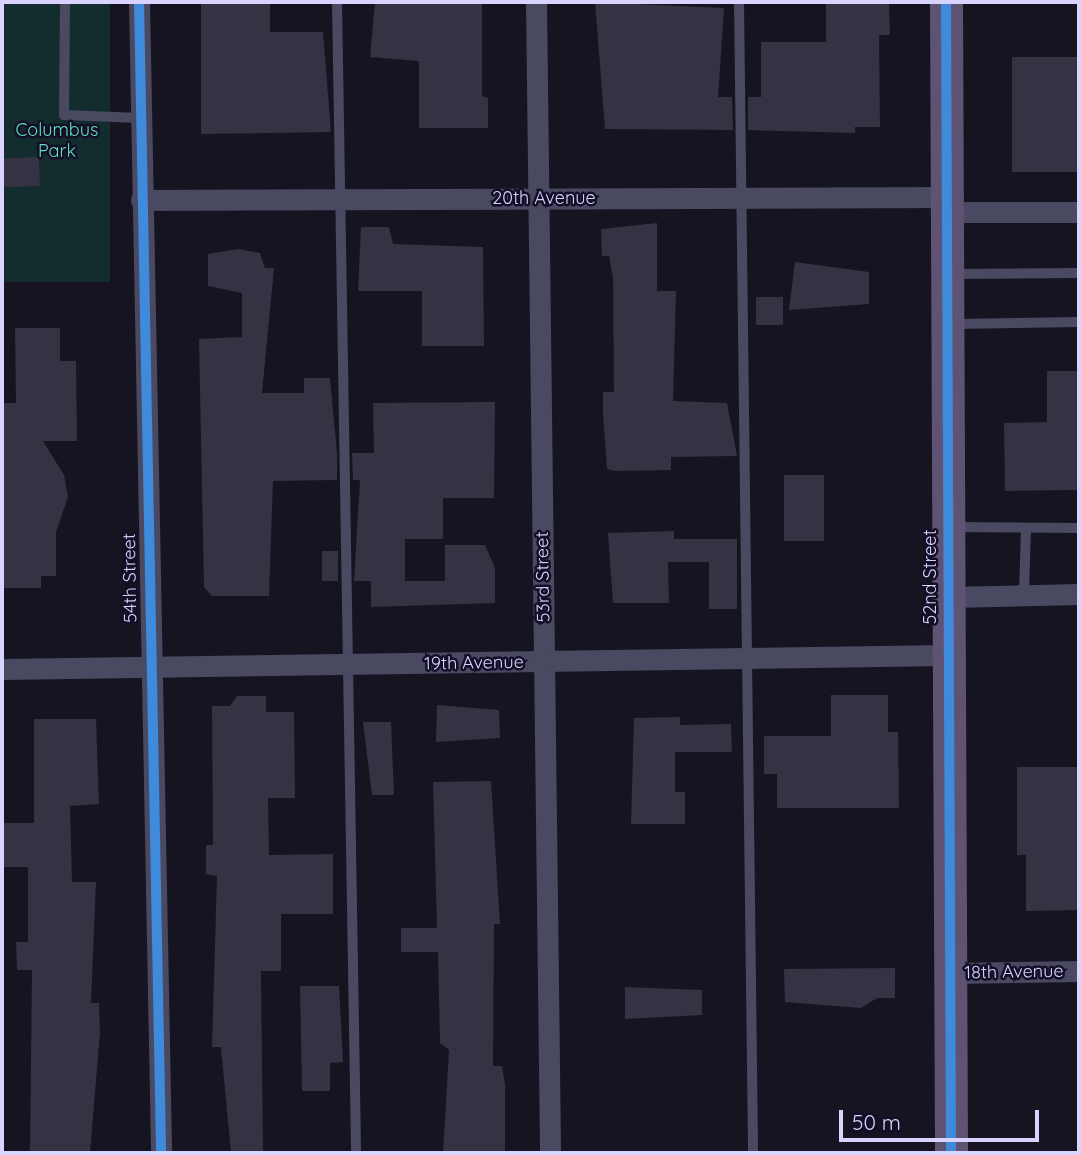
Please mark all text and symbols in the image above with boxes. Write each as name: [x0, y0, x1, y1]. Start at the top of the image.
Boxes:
park label: Columbus Park: [16, 120, 98, 162]
street label: 20th Avenue: [492, 187, 596, 209]
street label: 52nd Street: [919, 529, 941, 625]
street label: 53rd Street: [531, 531, 555, 623]
street label: 54th Street: [118, 533, 142, 623]
street label: 19th Avenue: [424, 651, 524, 675]
street label: 18th Avenue: [964, 960, 1064, 984]
scale bar: [843, 1096, 1042, 1140]
text: 50 m: [852, 1109, 901, 1135]

